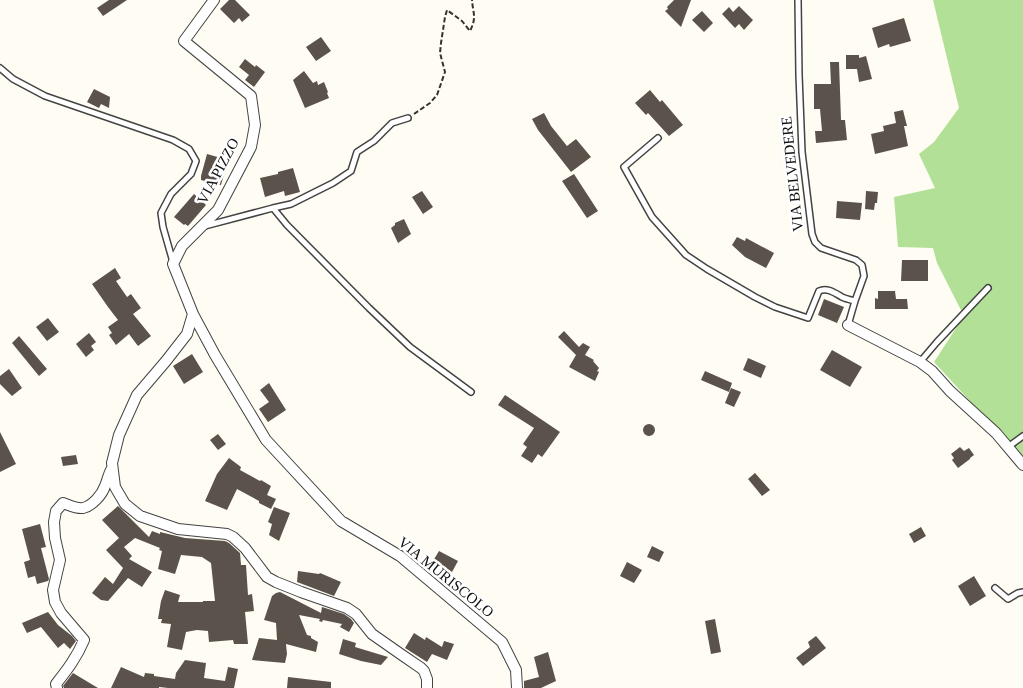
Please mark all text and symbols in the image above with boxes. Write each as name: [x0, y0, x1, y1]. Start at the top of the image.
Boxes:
street label: VIA BELVEDERE: [778, 116, 806, 232]
street label: VIA PIZZO: [194, 135, 242, 207]
street label: VIA MURISCOLO: [395, 534, 497, 620]

